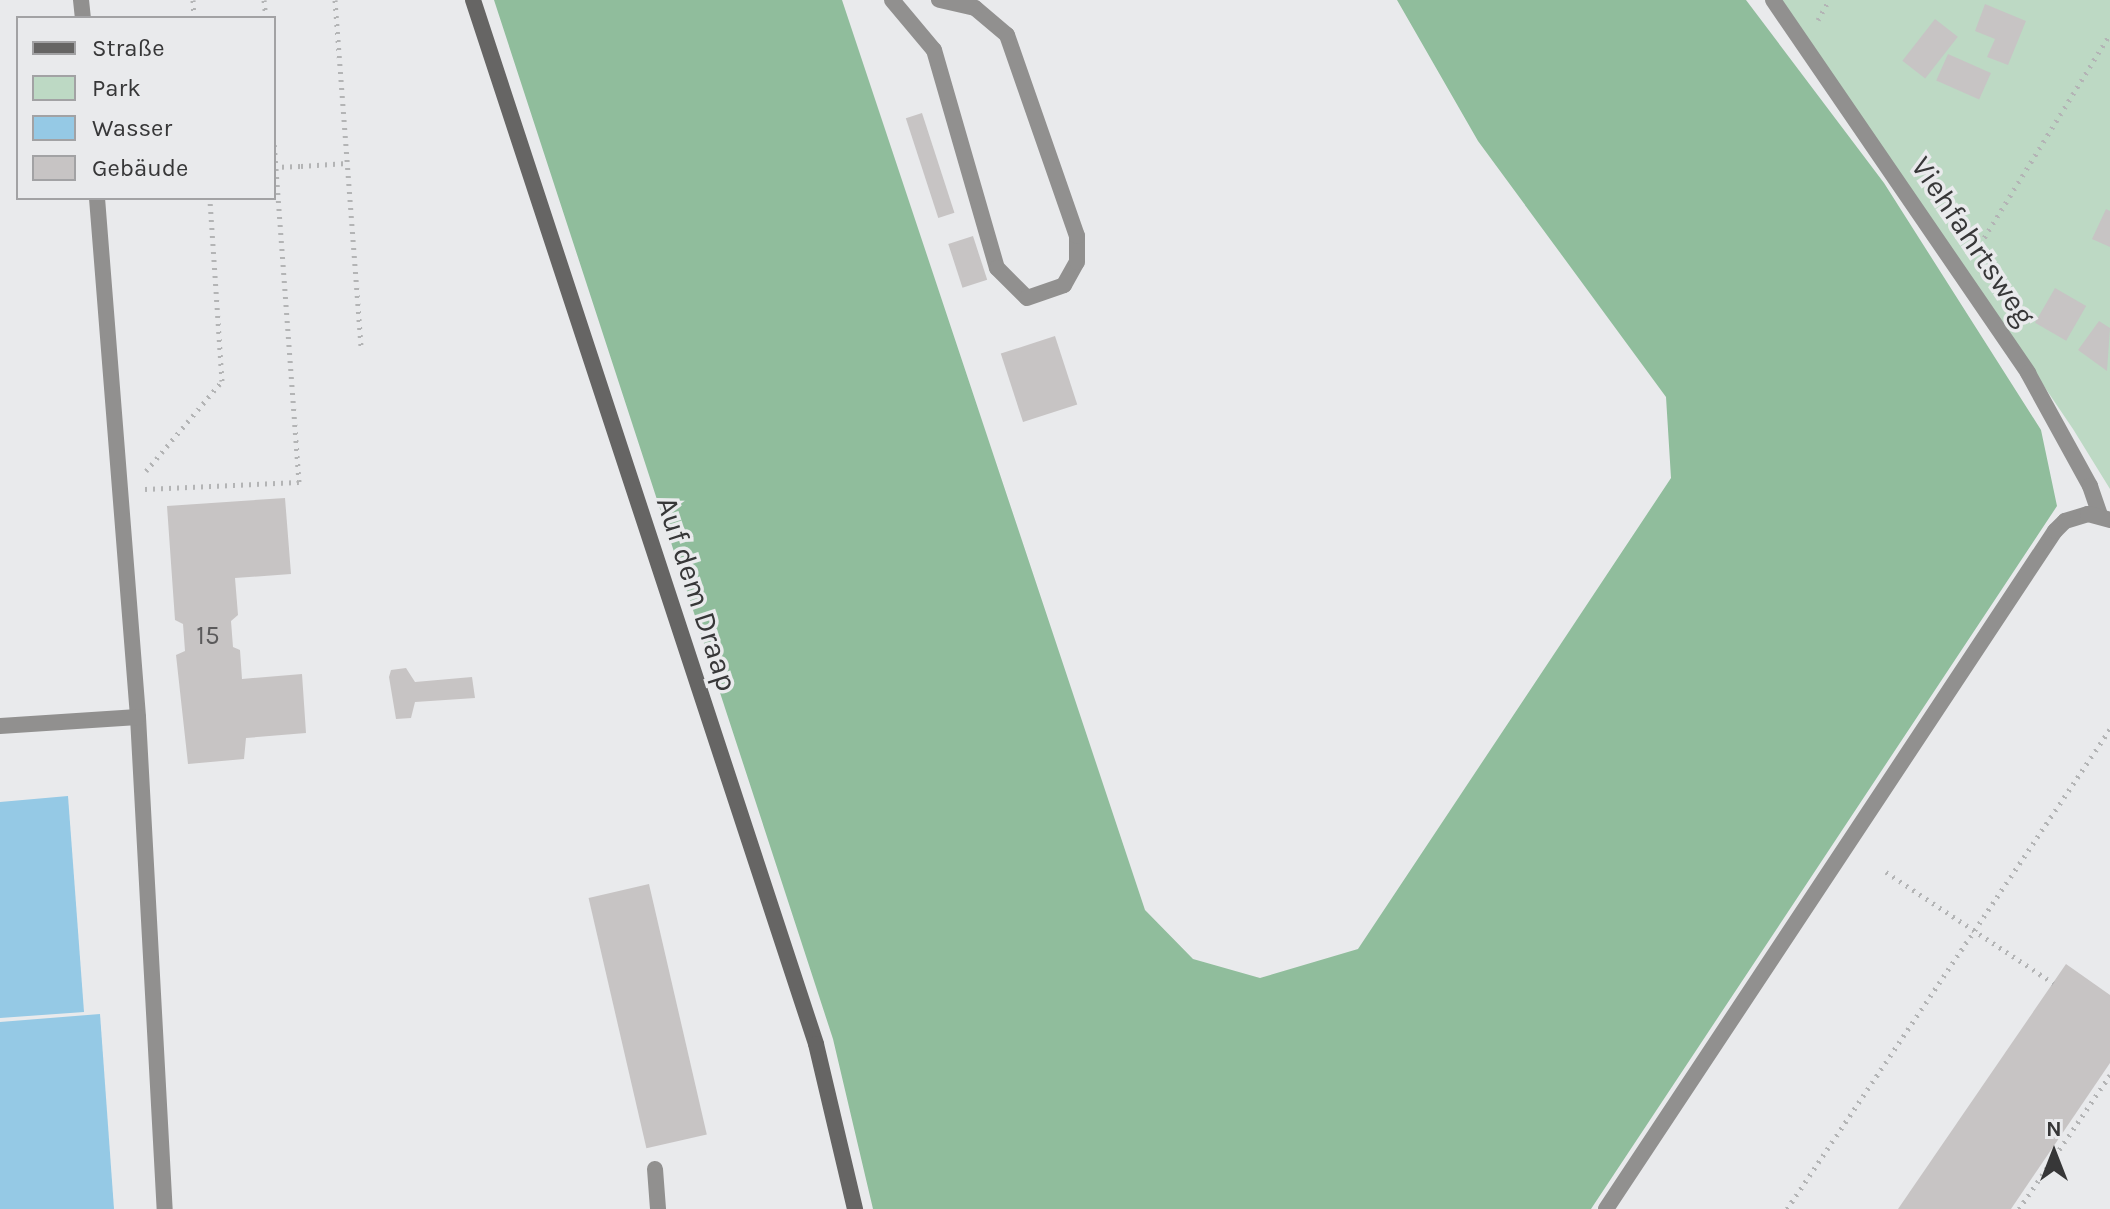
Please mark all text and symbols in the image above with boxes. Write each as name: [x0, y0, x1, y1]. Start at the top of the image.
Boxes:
legend: [16, 16, 276, 200]
text: Straße: [92, 34, 164, 62]
text: Park: [92, 74, 141, 102]
text: Wasser: [92, 114, 172, 142]
street label: Viehfahrtsweg: [1903, 150, 2043, 332]
text: Gebäude: [92, 154, 188, 182]
street label: Auf dem Draap: [649, 492, 745, 696]
house number: 15: [196, 620, 220, 652]
north arrow: [2014, 1113, 2094, 1193]
text: N: [2046, 1116, 2062, 1142]

